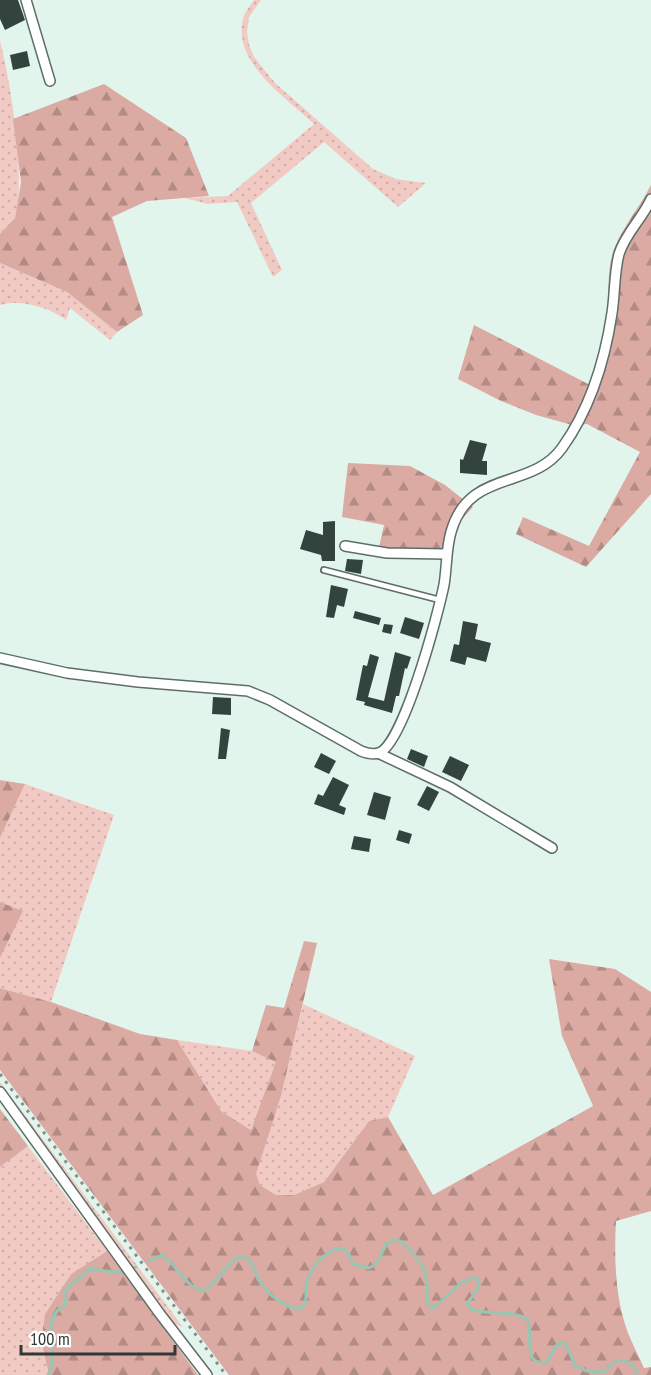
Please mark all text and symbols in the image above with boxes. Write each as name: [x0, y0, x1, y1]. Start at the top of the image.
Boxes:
scale bar: [21, 1318, 176, 1356]
text: 100 m: [30, 1327, 70, 1350]

